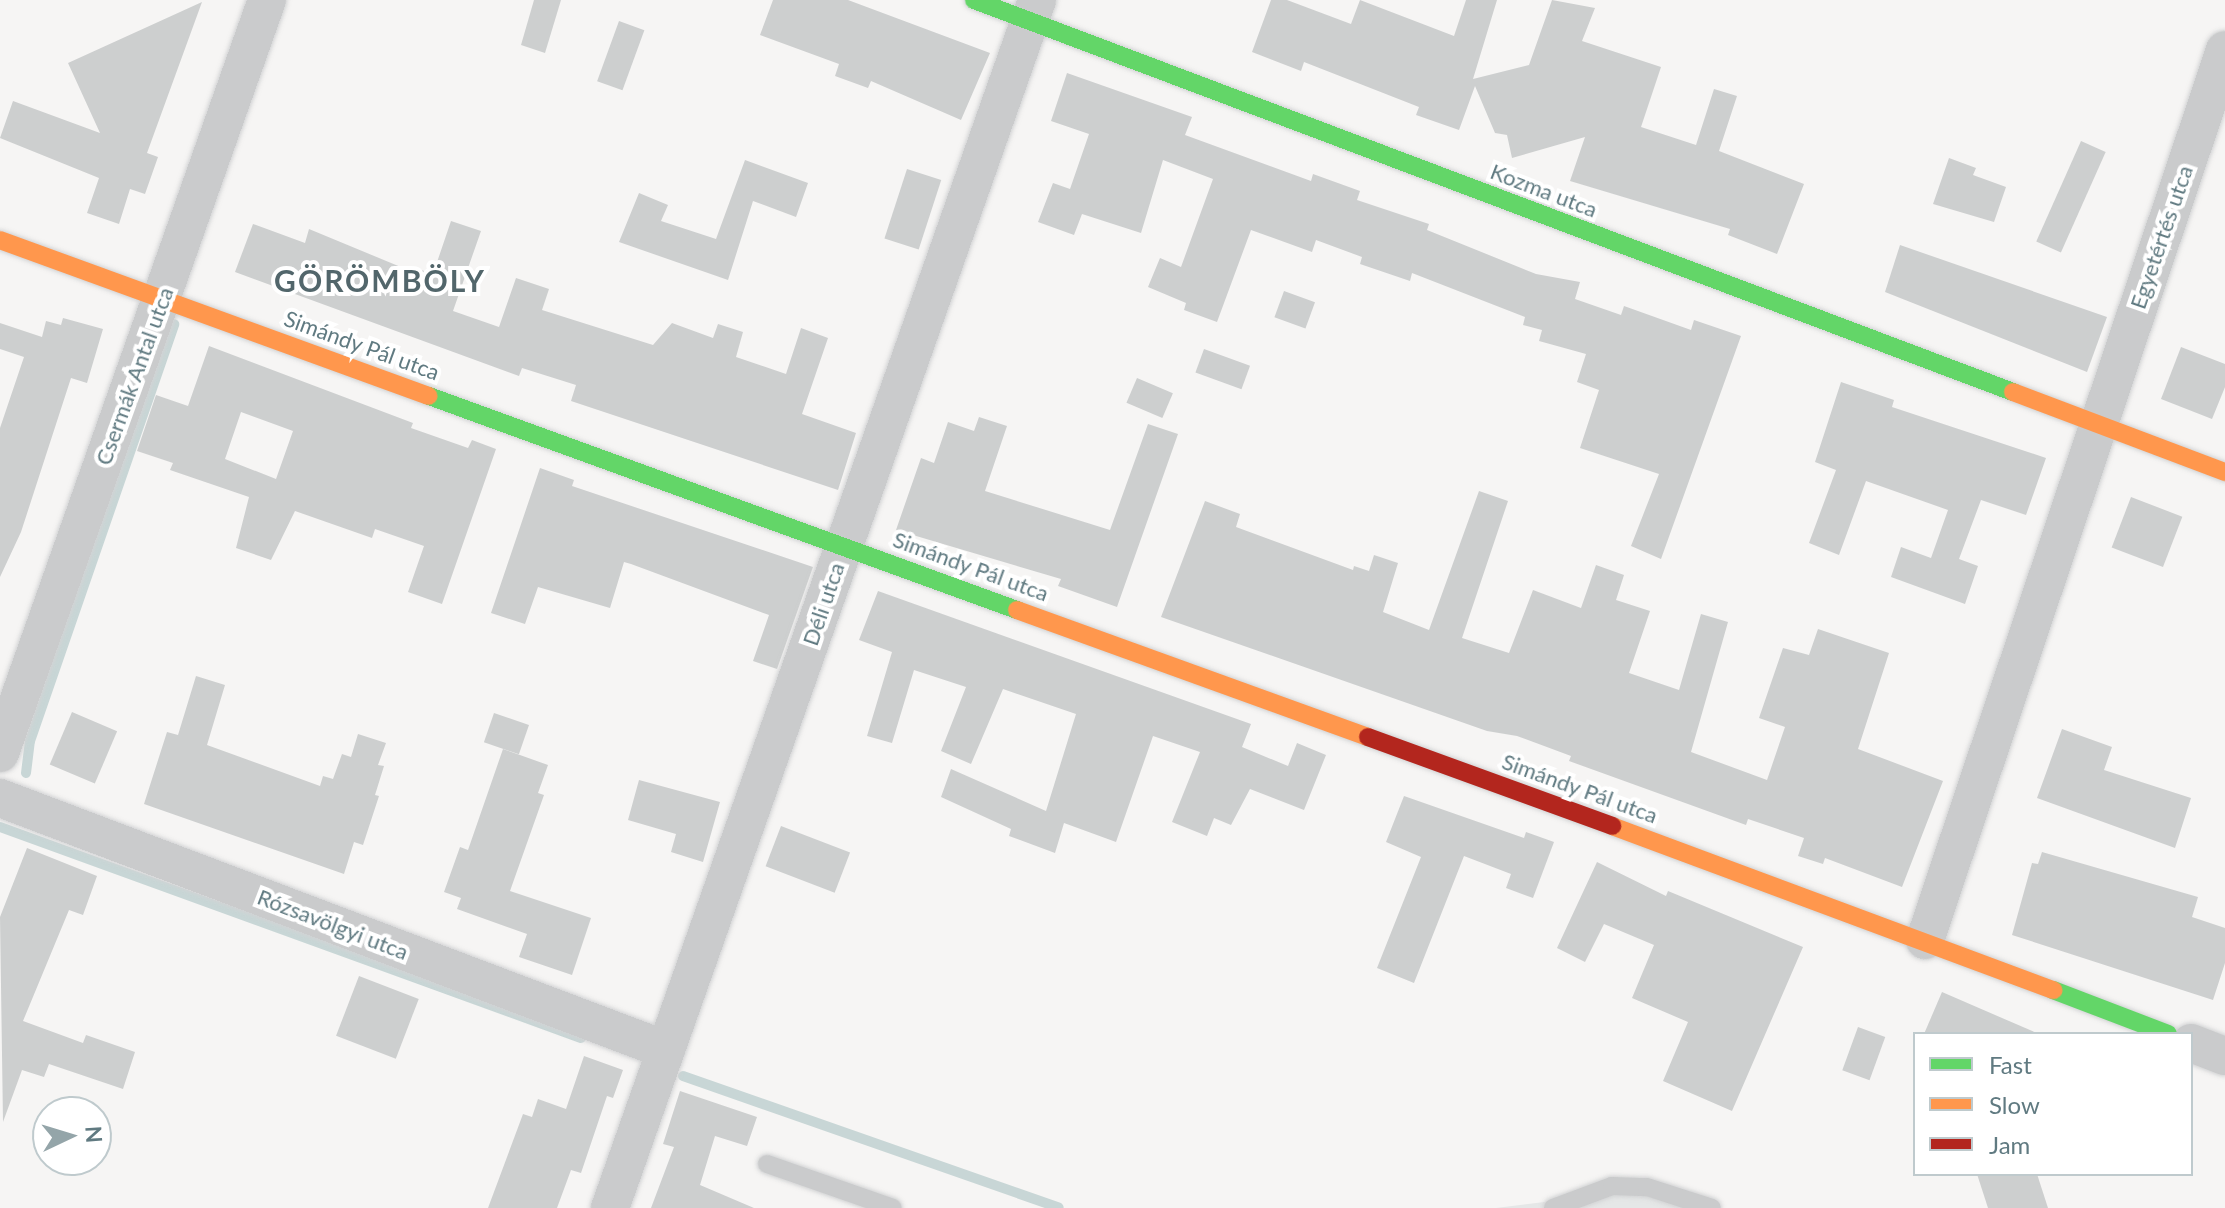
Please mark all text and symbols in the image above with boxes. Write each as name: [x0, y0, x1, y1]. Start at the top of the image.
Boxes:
street label: Kozma utca: [1487, 158, 1601, 222]
street label: Egyetértés utca: [2124, 162, 2198, 312]
district label: GÖRÖMBÖLY: [274, 262, 486, 298]
street label: Csermák Antal utca: [89, 283, 179, 469]
street label: Simándy Pál utca: [280, 305, 444, 385]
street label: Simándy Pál utca: [889, 526, 1053, 606]
street label: Déli utca: [797, 559, 849, 649]
street label: Simándy Pál utca: [1498, 748, 1662, 828]
street label: Rózsavölgyi utca: [254, 883, 412, 965]
legend: [1913, 1032, 2193, 1176]
text: Fast: [1989, 1050, 2032, 1079]
text: Slow: [1989, 1090, 2040, 1119]
north arrow: [32, 1096, 112, 1176]
text: N: [80, 1125, 109, 1144]
text: Jam: [1989, 1130, 2030, 1159]

